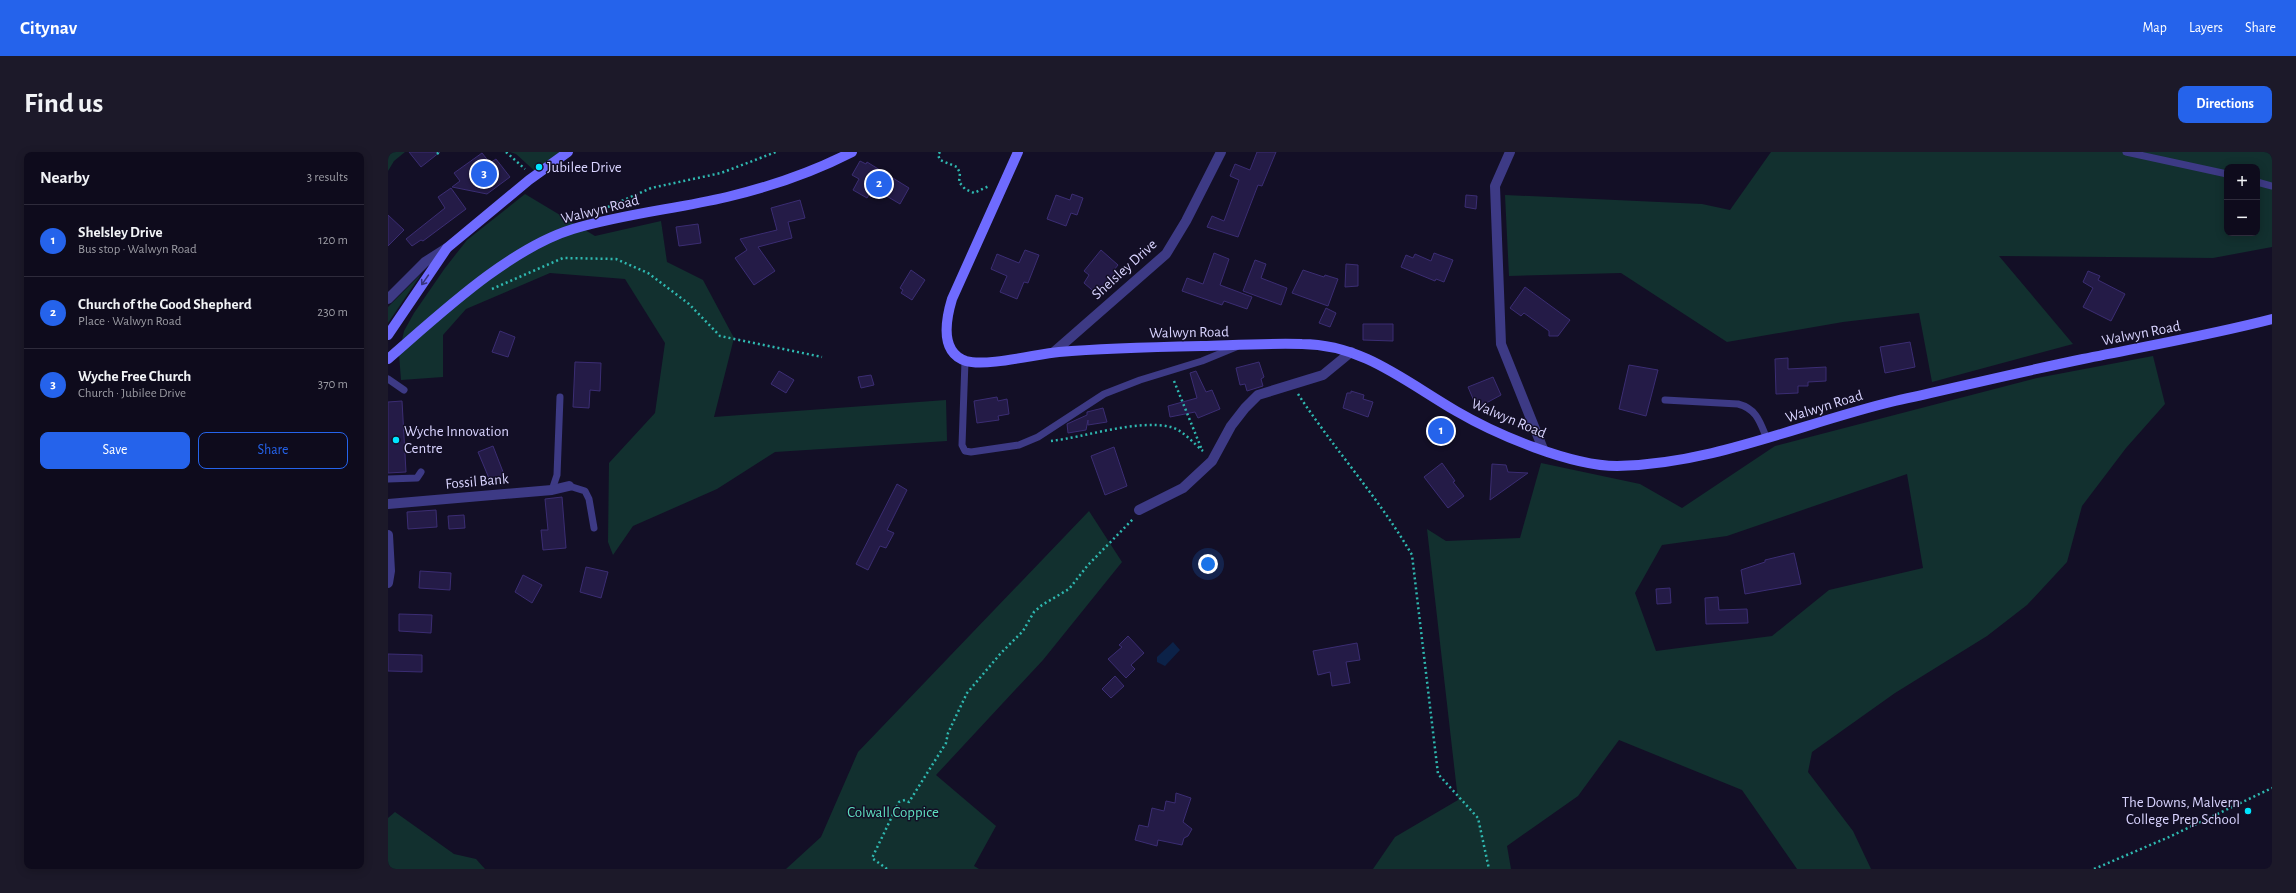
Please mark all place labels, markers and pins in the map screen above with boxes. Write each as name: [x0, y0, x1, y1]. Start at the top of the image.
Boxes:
pin: 3: [471, 159, 497, 189]
place label: Jubilee Drive: [547, 160, 622, 175]
marker: Jubilee Drive: [534, 162, 544, 172]
pin: 2: [866, 169, 892, 199]
pin: 1: [1428, 416, 1454, 446]
place label: Wyche Innovation Centre: [404, 424, 509, 456]
marker: Wyche Innovation Centre: [391, 435, 401, 445]
place label: The Downs, Malvern College Prep School: [2122, 795, 2240, 827]
marker: The Downs, Malvern College Prep School: [2243, 806, 2253, 816]

